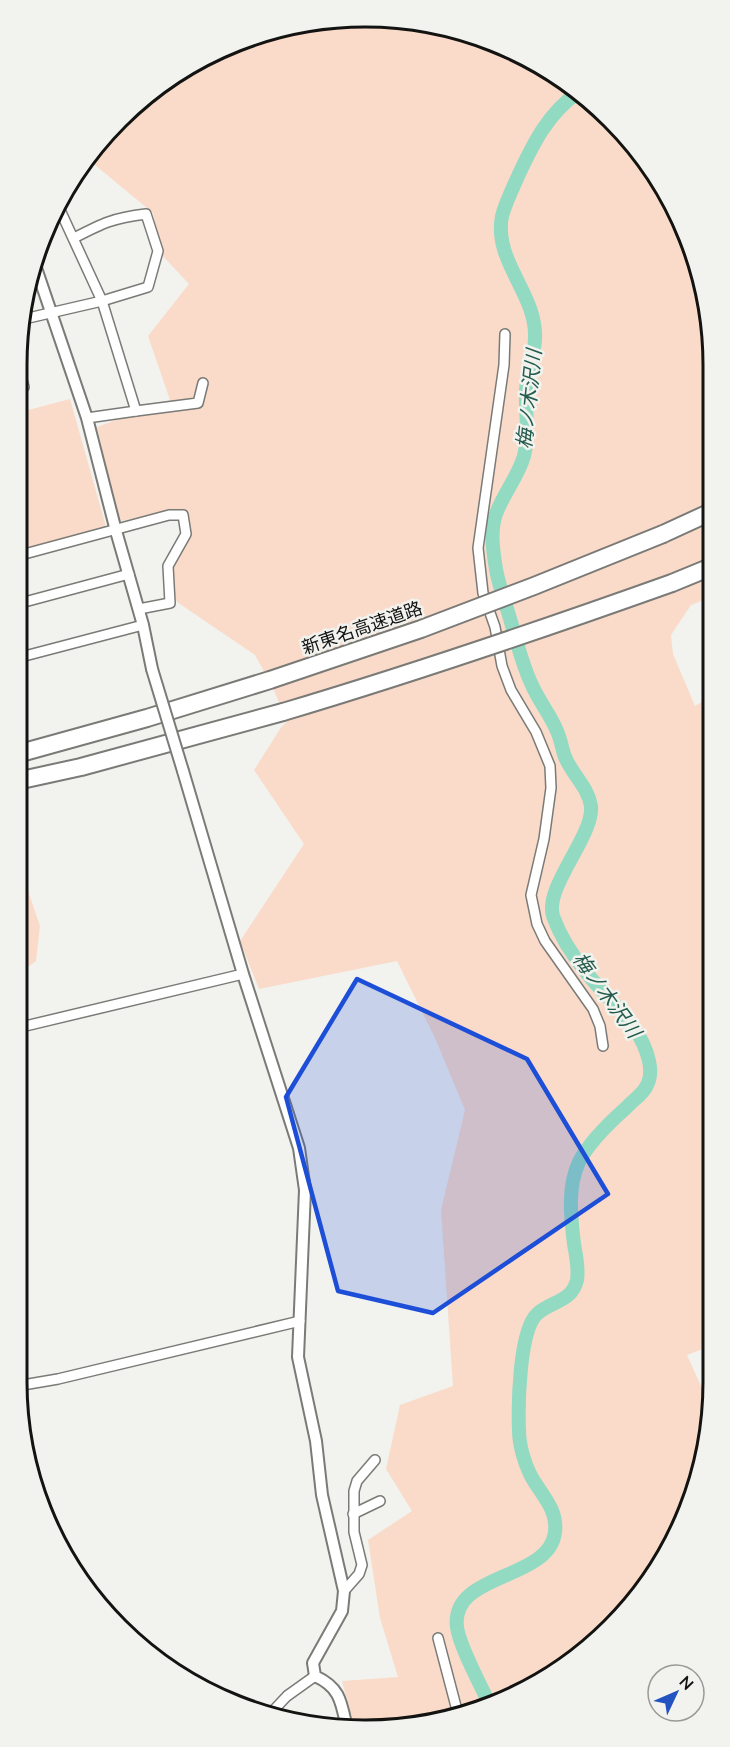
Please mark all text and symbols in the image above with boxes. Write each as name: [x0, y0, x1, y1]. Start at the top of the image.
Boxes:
water label: 梅ノ木沢川: [511, 346, 548, 450]
street label: 新東名高速道路: [299, 596, 425, 660]
water label: 梅ノ木沢川: [566, 947, 648, 1045]
north arrow: [646, 1663, 706, 1723]
text: N: [674, 1671, 698, 1695]

